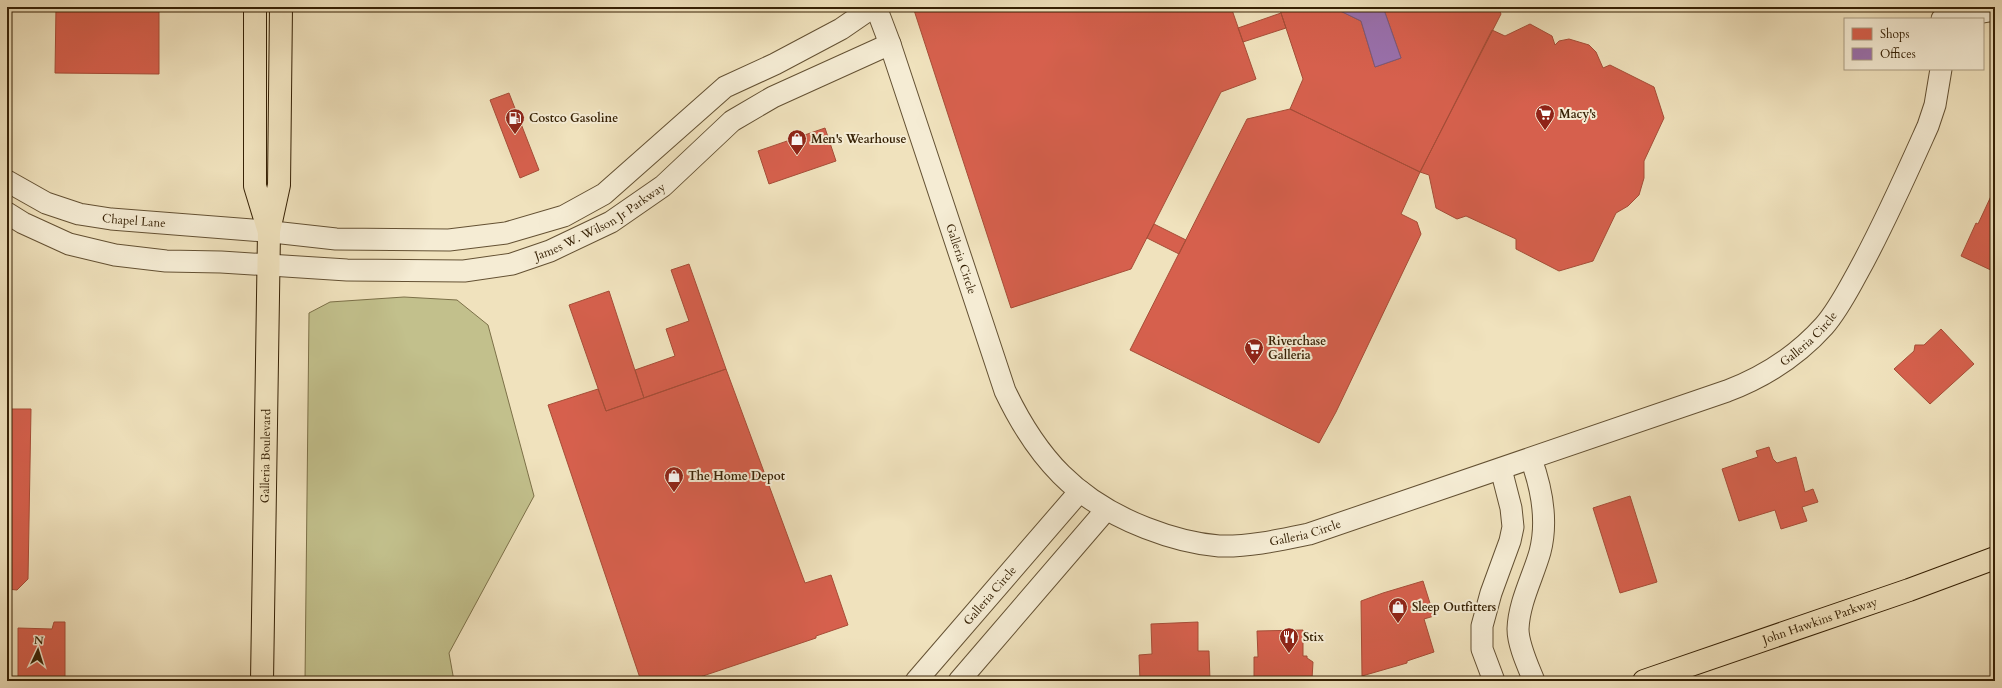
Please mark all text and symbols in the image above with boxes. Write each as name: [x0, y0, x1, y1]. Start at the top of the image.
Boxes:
legend: [1844, 18, 1984, 70]
text: Shops: [1880, 26, 1909, 42]
text: Offices: [1880, 46, 1916, 62]
supermarket icon: Macy's: [1534, 103, 1556, 131]
place label: Macy's: [1559, 106, 1596, 122]
fuel station icon: Costco Gasoline: [504, 107, 526, 135]
place label: Costco Gasoline: [529, 110, 618, 126]
shop icon: Men's Wearhouse: [786, 128, 808, 156]
place label: Men's Wearhouse: [811, 131, 906, 147]
street label: James W. Wilson Jr Parkway: [530, 178, 669, 264]
street label: Chapel Lane: [101, 210, 166, 231]
street label: Galleria Circle: [942, 222, 980, 296]
street label: Galleria Circle: [1776, 308, 1841, 370]
place label: Riverchase Galleria: [1268, 333, 1326, 363]
supermarket icon: Riverchase Galleria: [1243, 337, 1265, 365]
street label: Galleria Boulevard: [257, 408, 274, 503]
shop icon: The Home Depot: [663, 465, 685, 493]
place label: The Home Depot: [688, 468, 786, 484]
street label: Galleria Circle: [1268, 516, 1343, 550]
street label: Galleria Circle: [960, 562, 1020, 628]
street label: John Hawkins Parkway: [1759, 593, 1880, 648]
shop icon: Sleep Outfitters: [1387, 596, 1409, 624]
place label: Sleep Outfitters: [1412, 599, 1496, 615]
restaurant icon: Stix: [1278, 626, 1300, 654]
place label: Stix: [1303, 629, 1324, 645]
north arrow: [18, 630, 58, 670]
text: N: [33, 633, 44, 648]

